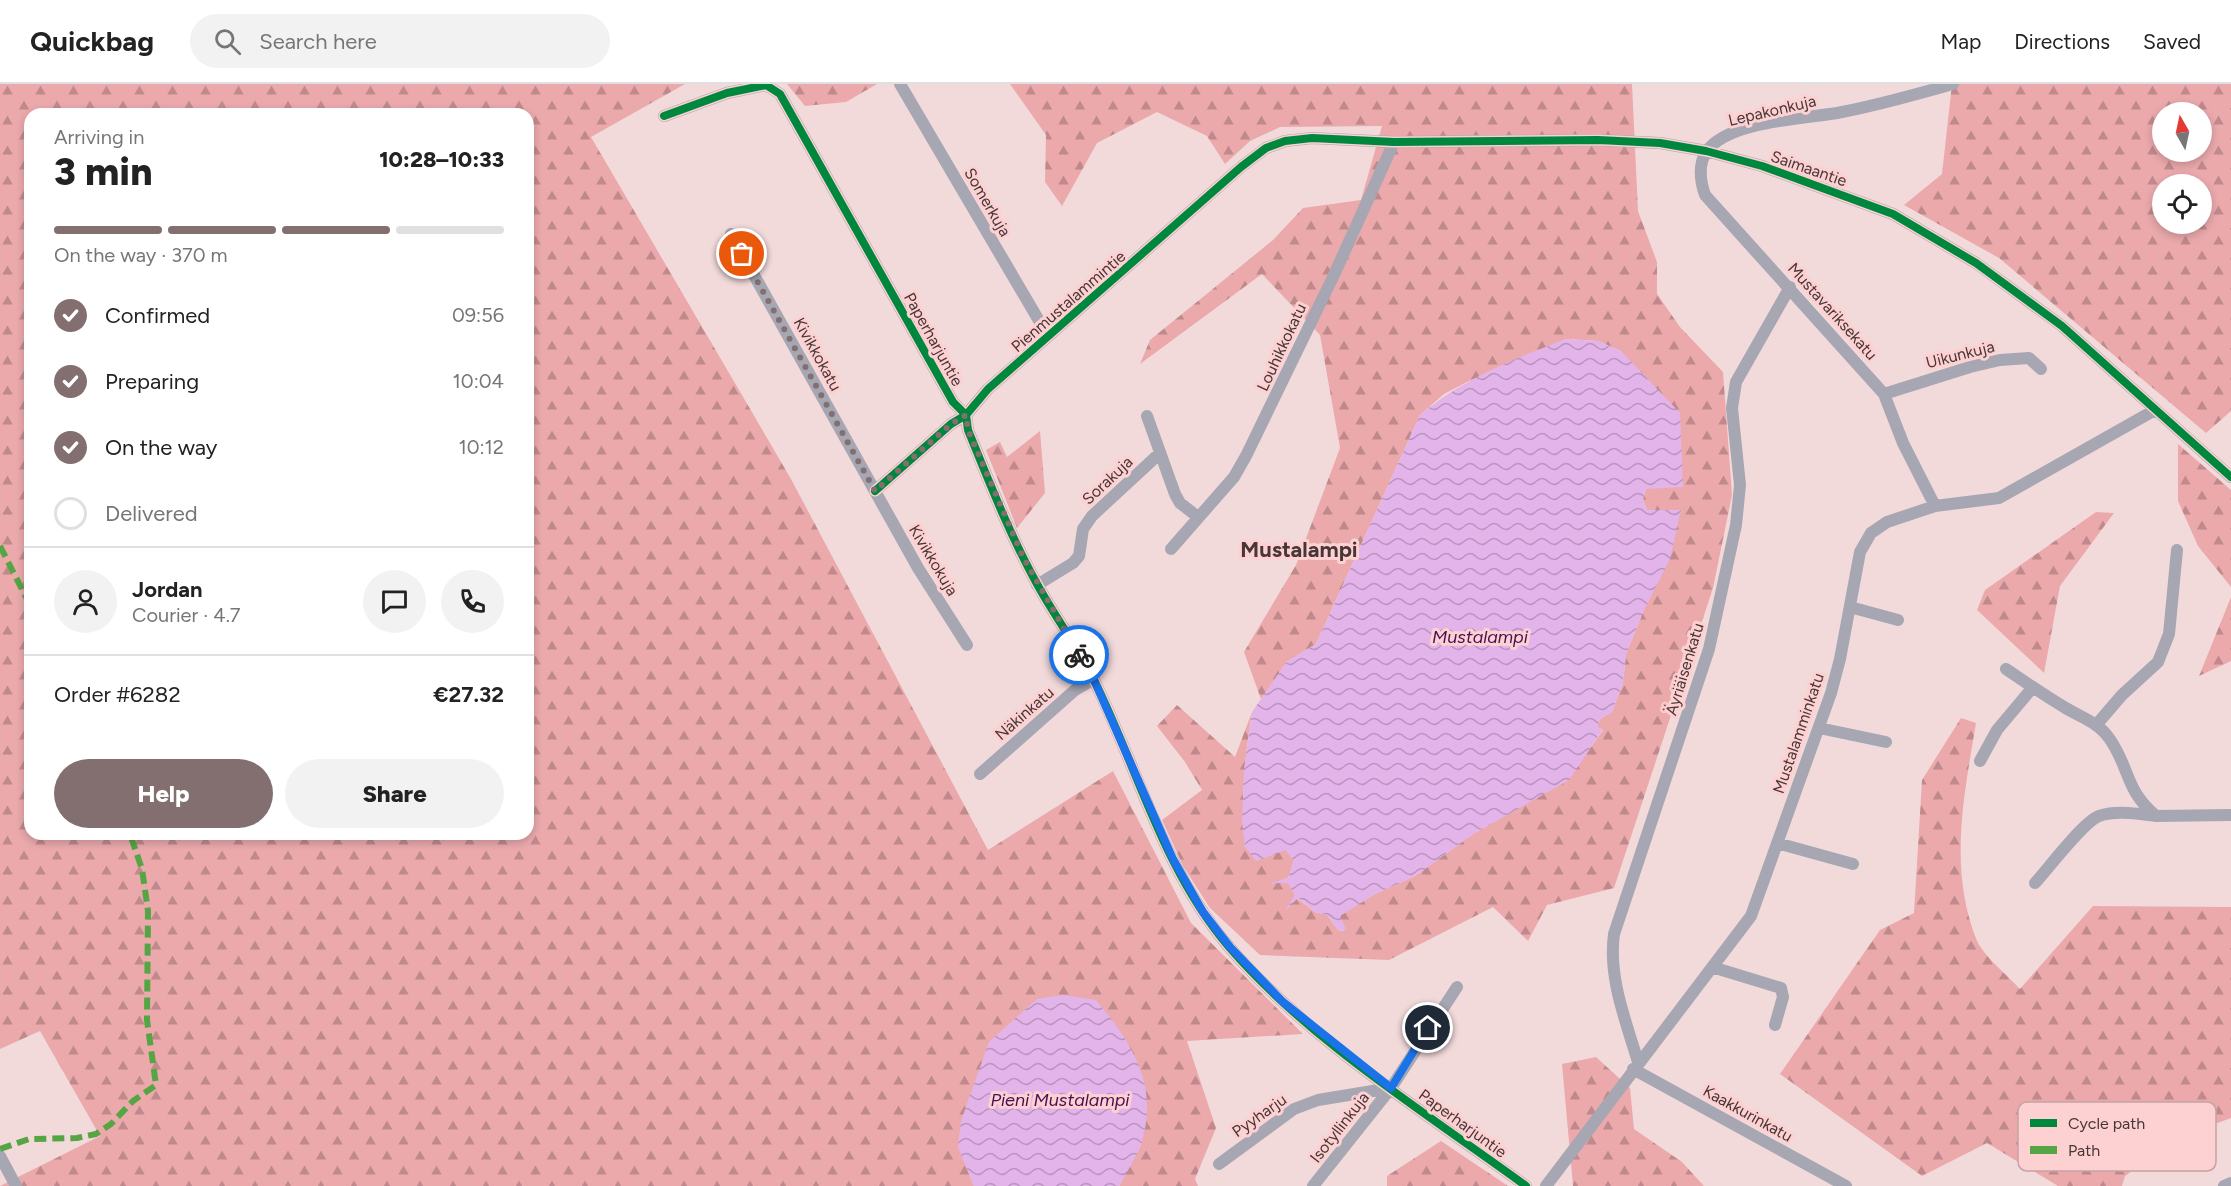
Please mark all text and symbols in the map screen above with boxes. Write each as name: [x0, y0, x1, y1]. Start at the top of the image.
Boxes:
search box: [190, 14, 610, 68]
text: Quickbag: [30, 24, 154, 58]
icon: search: [211, 25, 244, 58]
text: Search here: [259, 28, 377, 55]
text: Map: [1940, 29, 1981, 54]
text: Directions: [2014, 29, 2110, 54]
text: Saved: [2143, 29, 2201, 54]
street label: Lepakonkuja: [1726, 91, 1818, 130]
north arrow: [2152, 102, 2212, 162]
map controls: [2152, 102, 2212, 234]
text: Arriving in: [54, 125, 144, 149]
text: 10:28–10:33: [379, 146, 504, 173]
street label: Saimaantie: [1768, 147, 1850, 190]
text: 3 min: [54, 148, 152, 195]
street label: Somerkuja: [960, 165, 1015, 240]
button: locate: [2152, 174, 2212, 234]
pin: [716, 228, 767, 279]
icon: bag: [725, 237, 758, 270]
text: On the way · 370 m: [54, 243, 228, 267]
street label: Pienmustalammintie: [1007, 247, 1129, 356]
street label: Mustavariksekatu: [1784, 259, 1881, 364]
street label: Paperharjuntie: [900, 289, 967, 390]
icon: check: [54, 299, 87, 332]
street label: Louhikkokatu: [1253, 300, 1310, 394]
text: Confirmed: [105, 302, 210, 329]
text: 09:56: [452, 303, 504, 327]
street label: Kivikkokatu: [790, 314, 845, 394]
street label: Uikunkuja: [1924, 337, 1996, 372]
icon: check: [54, 365, 87, 398]
text: Preparing: [105, 368, 199, 395]
text: 10:04: [453, 369, 504, 393]
icon: check: [54, 431, 87, 464]
text: On the way: [105, 434, 217, 461]
text: 10:12: [458, 435, 504, 459]
street label: Sorakuja: [1078, 452, 1136, 508]
text: Delivered: [105, 500, 198, 527]
street label: Kivikkokuja: [905, 521, 962, 599]
district label: Mustalampi: [1240, 536, 1358, 563]
button: person: [54, 570, 117, 633]
button: chat: [363, 570, 426, 633]
button: phone: [441, 570, 504, 633]
text: Jordan: [132, 576, 203, 603]
text: Courier · 4.7: [132, 603, 241, 627]
street label: Äyriäisenkatu: [1661, 621, 1708, 718]
courier: [1049, 625, 1109, 685]
water label: Mustalampi: [1432, 626, 1529, 648]
icon: bike: [1063, 639, 1096, 672]
street label: Mustalamminkatu: [1769, 670, 1828, 796]
text: Order #6282: [54, 681, 181, 708]
text: €27.32: [433, 681, 504, 708]
street label: Näkinkatu: [991, 683, 1058, 744]
button: Help: [54, 759, 273, 828]
button: Share: [285, 759, 504, 828]
pin: [1402, 1002, 1453, 1053]
icon: home: [1411, 1011, 1444, 1044]
street label: Kaakkurinkatu: [1700, 1081, 1796, 1146]
street label: Paperharjuntie: [1415, 1085, 1511, 1162]
street label: Isotyllinkuja: [1306, 1088, 1373, 1166]
water label: Pieni Mustalampi: [990, 1089, 1130, 1111]
street label: Pyyharju: [1229, 1090, 1290, 1141]
legend: [2018, 1102, 2216, 1171]
text: Cycle path: [2068, 1114, 2145, 1133]
text: Path: [2068, 1141, 2100, 1160]

